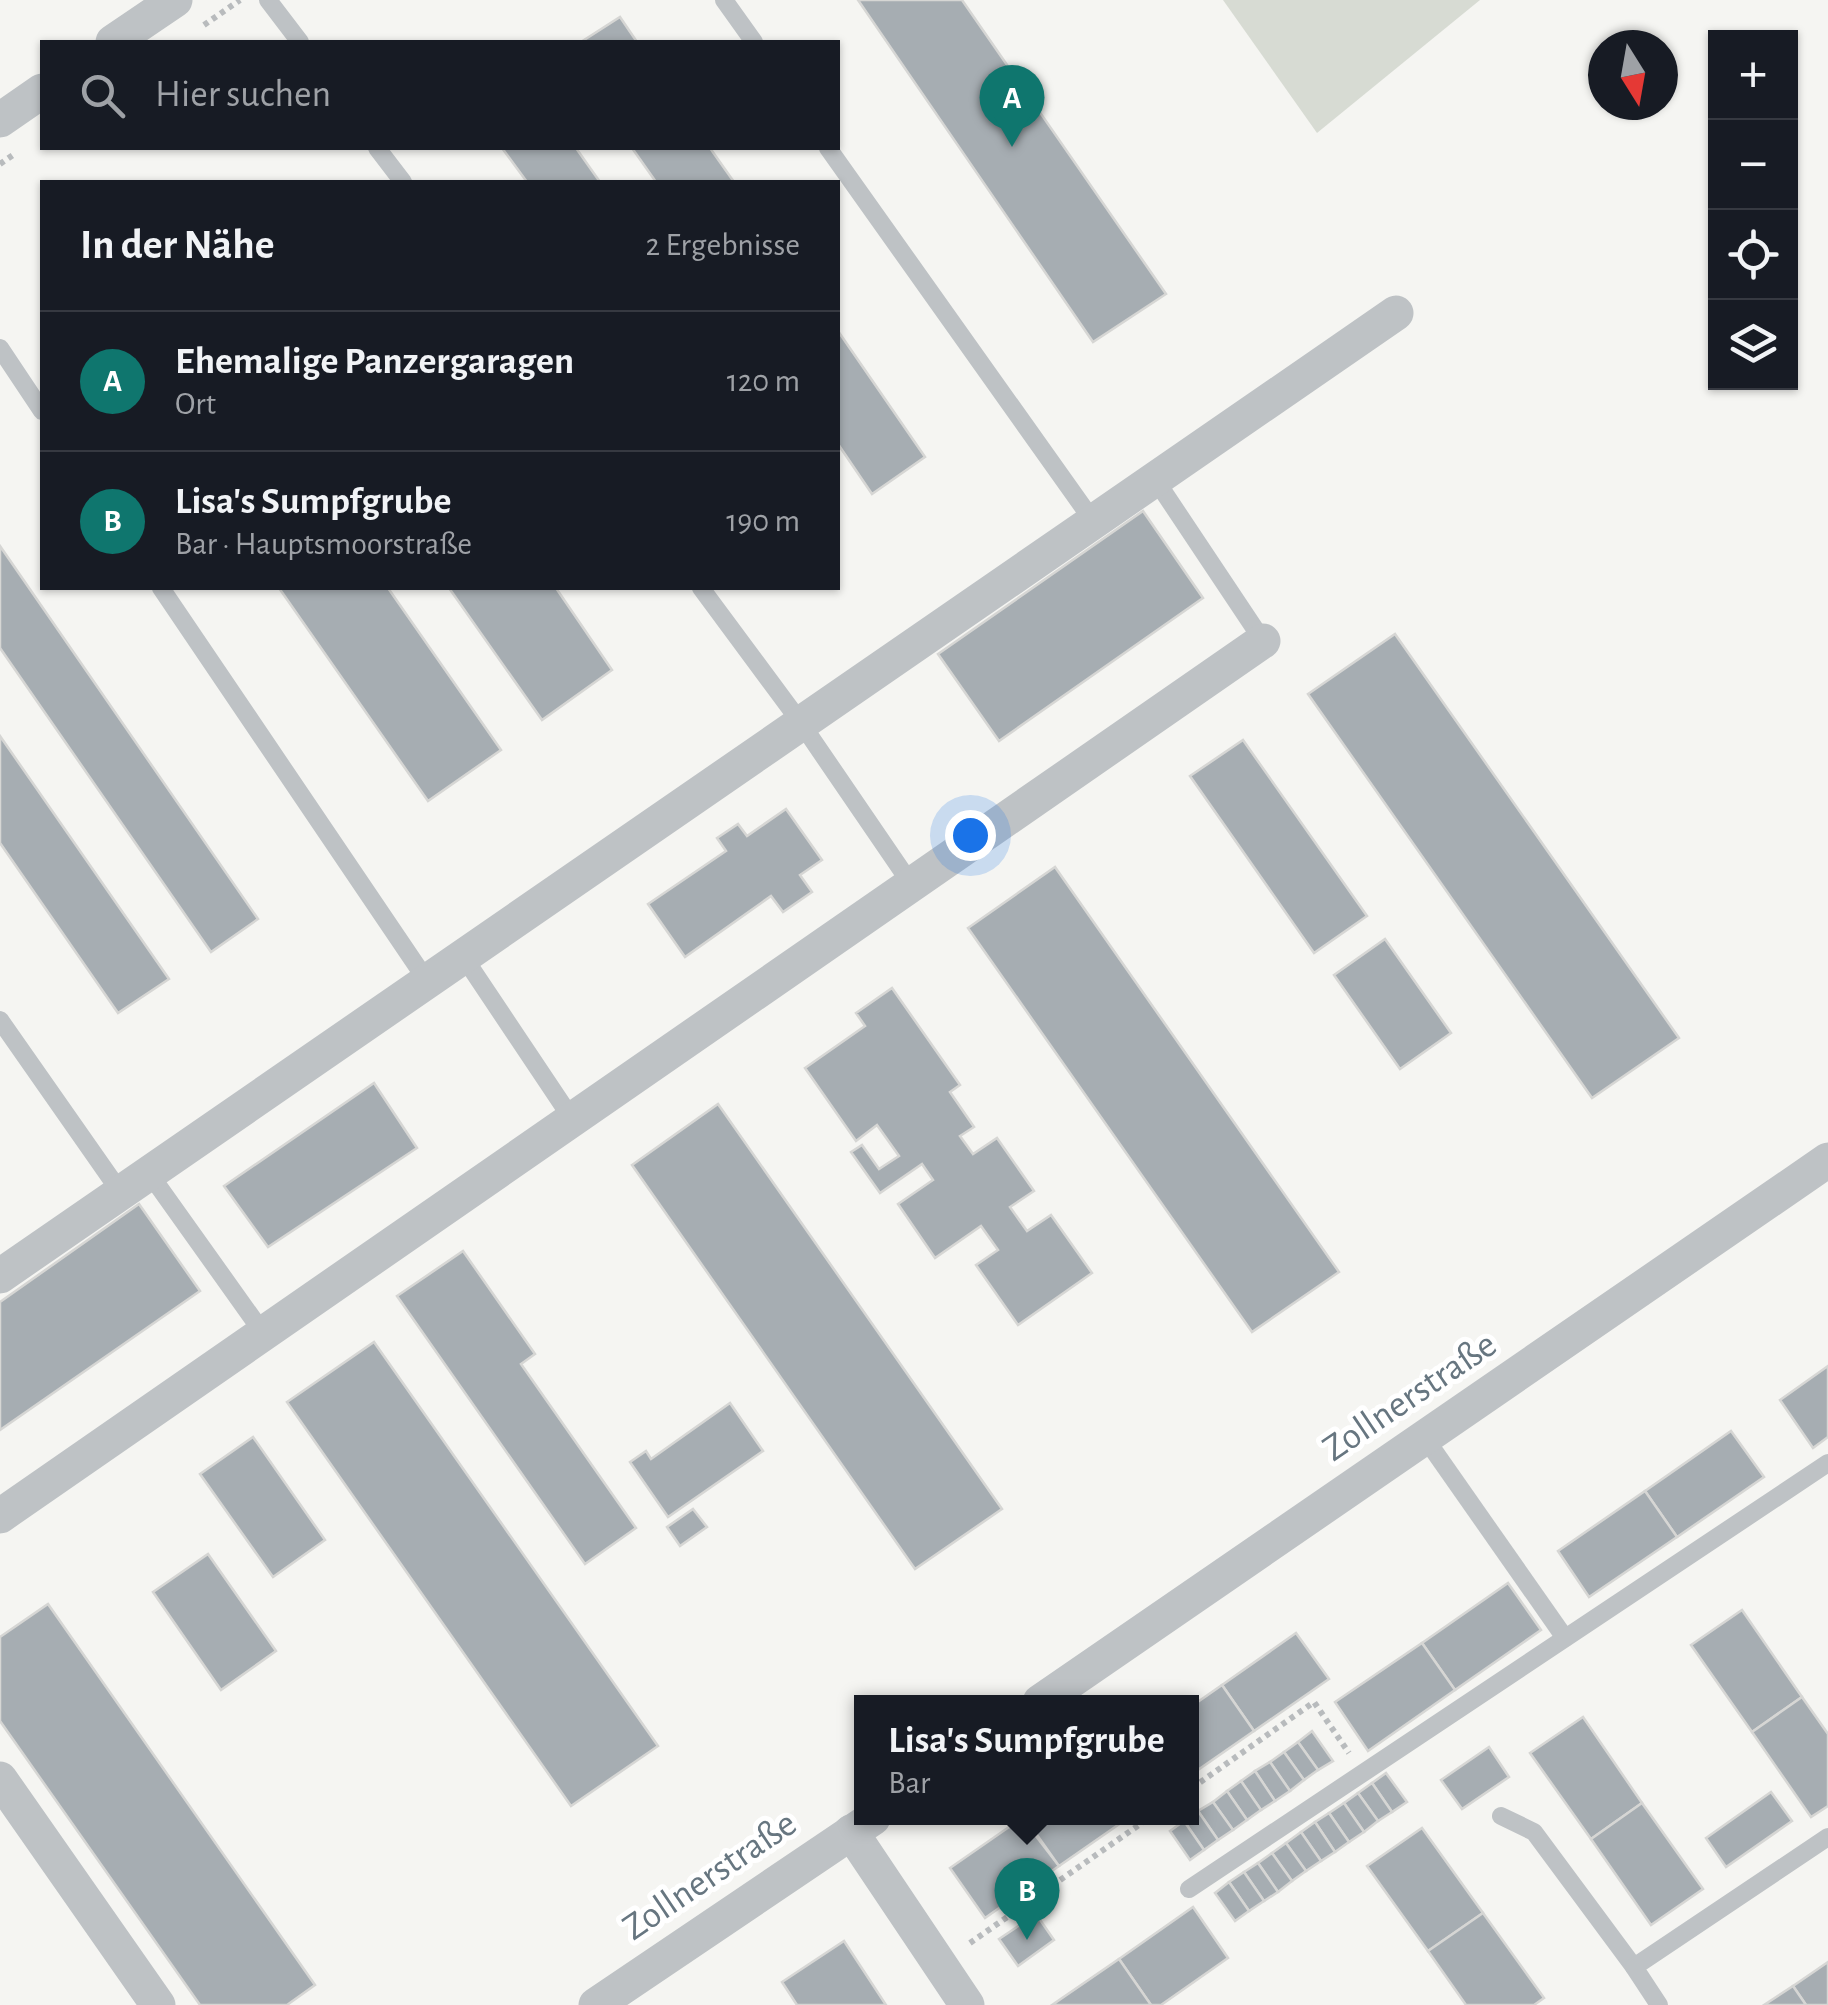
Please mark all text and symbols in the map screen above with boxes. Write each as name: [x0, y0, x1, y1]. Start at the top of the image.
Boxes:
north arrow: [1588, 30, 1678, 120]
map controls: [1708, 30, 1798, 390]
button: +: [1708, 30, 1798, 120]
search box: [40, 40, 840, 150]
pin: A: [980, 64, 1044, 147]
icon: search: [75, 68, 130, 123]
text: Hier suchen: [155, 76, 331, 114]
button: −: [1708, 120, 1798, 210]
button: locate: [1708, 210, 1798, 300]
text: In der Nähe: [80, 224, 275, 266]
text: 2 Ergebnisse: [646, 229, 800, 261]
button: layers: [1708, 300, 1798, 390]
text: Ehemalige Panzergaragen: [175, 343, 574, 381]
text: A: [103, 365, 122, 397]
text: 120 m: [727, 365, 800, 397]
text: Ort: [175, 388, 216, 420]
text: Lisa's Sumpfgrube: [175, 483, 451, 521]
text: B: [103, 505, 122, 537]
text: 190 m: [726, 505, 800, 537]
text: Bar · Hauptsmoorstraße: [175, 528, 472, 560]
your location: [945, 810, 996, 861]
street label: Zollnerstraße: [1316, 1325, 1504, 1469]
popup: [854, 1695, 1199, 1825]
text: Lisa's Sumpfgrube: [888, 1722, 1165, 1760]
text: Bar: [888, 1767, 930, 1799]
street label: Zollnerstraße: [616, 1804, 804, 1948]
pin: B: [994, 1858, 1060, 1940]

